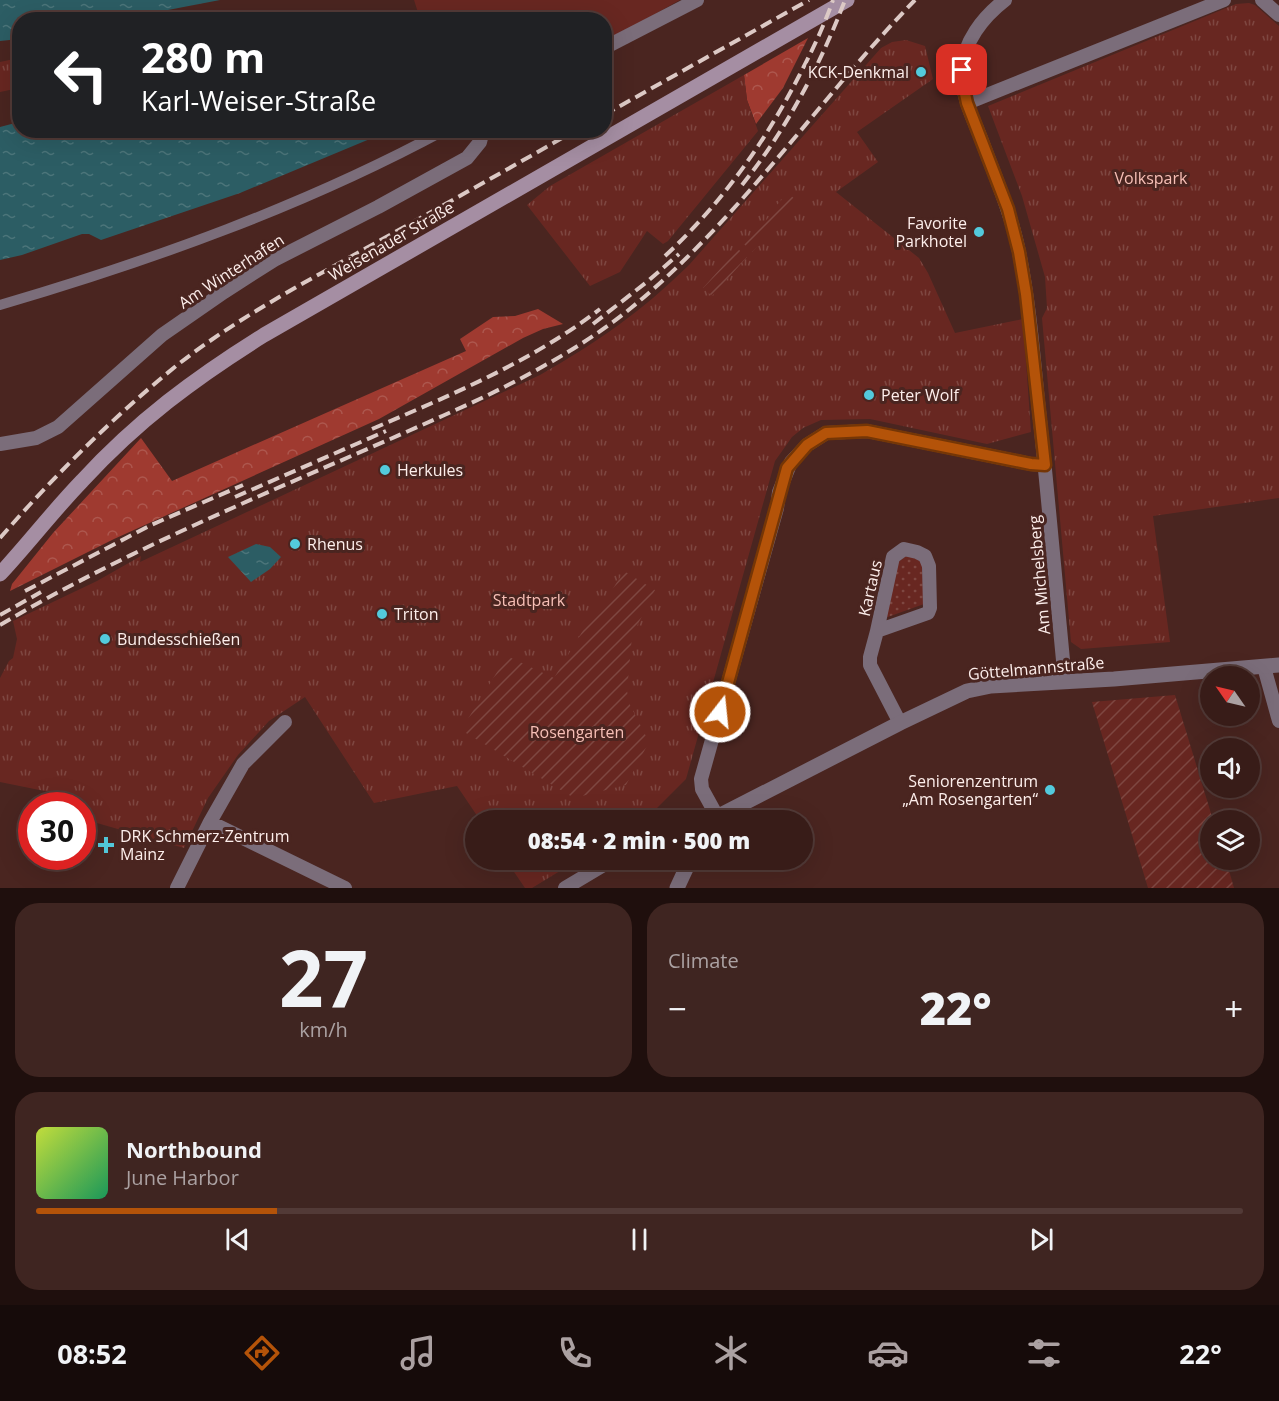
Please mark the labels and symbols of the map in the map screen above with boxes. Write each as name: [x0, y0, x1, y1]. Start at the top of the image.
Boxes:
pin: [936, 44, 987, 95]
place label: KCK-Denkmal: [808, 61, 909, 83]
marker: KCK-Denkmal: [914, 65, 928, 79]
park label: Volkspark: [1115, 167, 1188, 189]
street label: Weisenauer Straße: [324, 196, 458, 286]
place label: Favorite Parkhotel: [895, 212, 967, 252]
marker: Favorite Parkhotel: [972, 225, 986, 239]
street label: Am Winterhafen: [174, 229, 288, 313]
place label: Peter Wolf: [881, 384, 960, 406]
marker: Peter Wolf: [862, 388, 876, 402]
place label: Herkules: [397, 459, 463, 481]
marker: Herkules: [378, 463, 392, 477]
street label: Am Michelsberg: [1023, 514, 1055, 636]
place label: Rhenus: [307, 533, 363, 555]
marker: Rhenus: [288, 537, 302, 551]
street label: Kartaus: [853, 558, 887, 618]
park label: Stadtpark: [493, 589, 566, 611]
place label: Triton: [394, 603, 439, 625]
marker: Triton: [375, 607, 389, 621]
place label: Bundesschießen: [117, 628, 240, 650]
marker: Bundesschießen: [98, 632, 112, 646]
street label: Göttelmannstraße: [967, 651, 1105, 685]
north arrow: [1200, 666, 1260, 726]
position arrow: [688, 680, 752, 744]
park label: Rosengarten: [530, 721, 624, 743]
place label: Seniorenzentrum „Am Rosengarten“: [902, 770, 1038, 810]
marker: Seniorenzentrum „Am Rosengarten“: [1043, 783, 1057, 797]
speed limit sign: 30: [18, 792, 96, 870]
place label: DRK Schmerz-Zentrum Mainz: [120, 825, 290, 865]
marker: DRK Schmerz-Zentrum Mainz: [97, 836, 115, 854]

